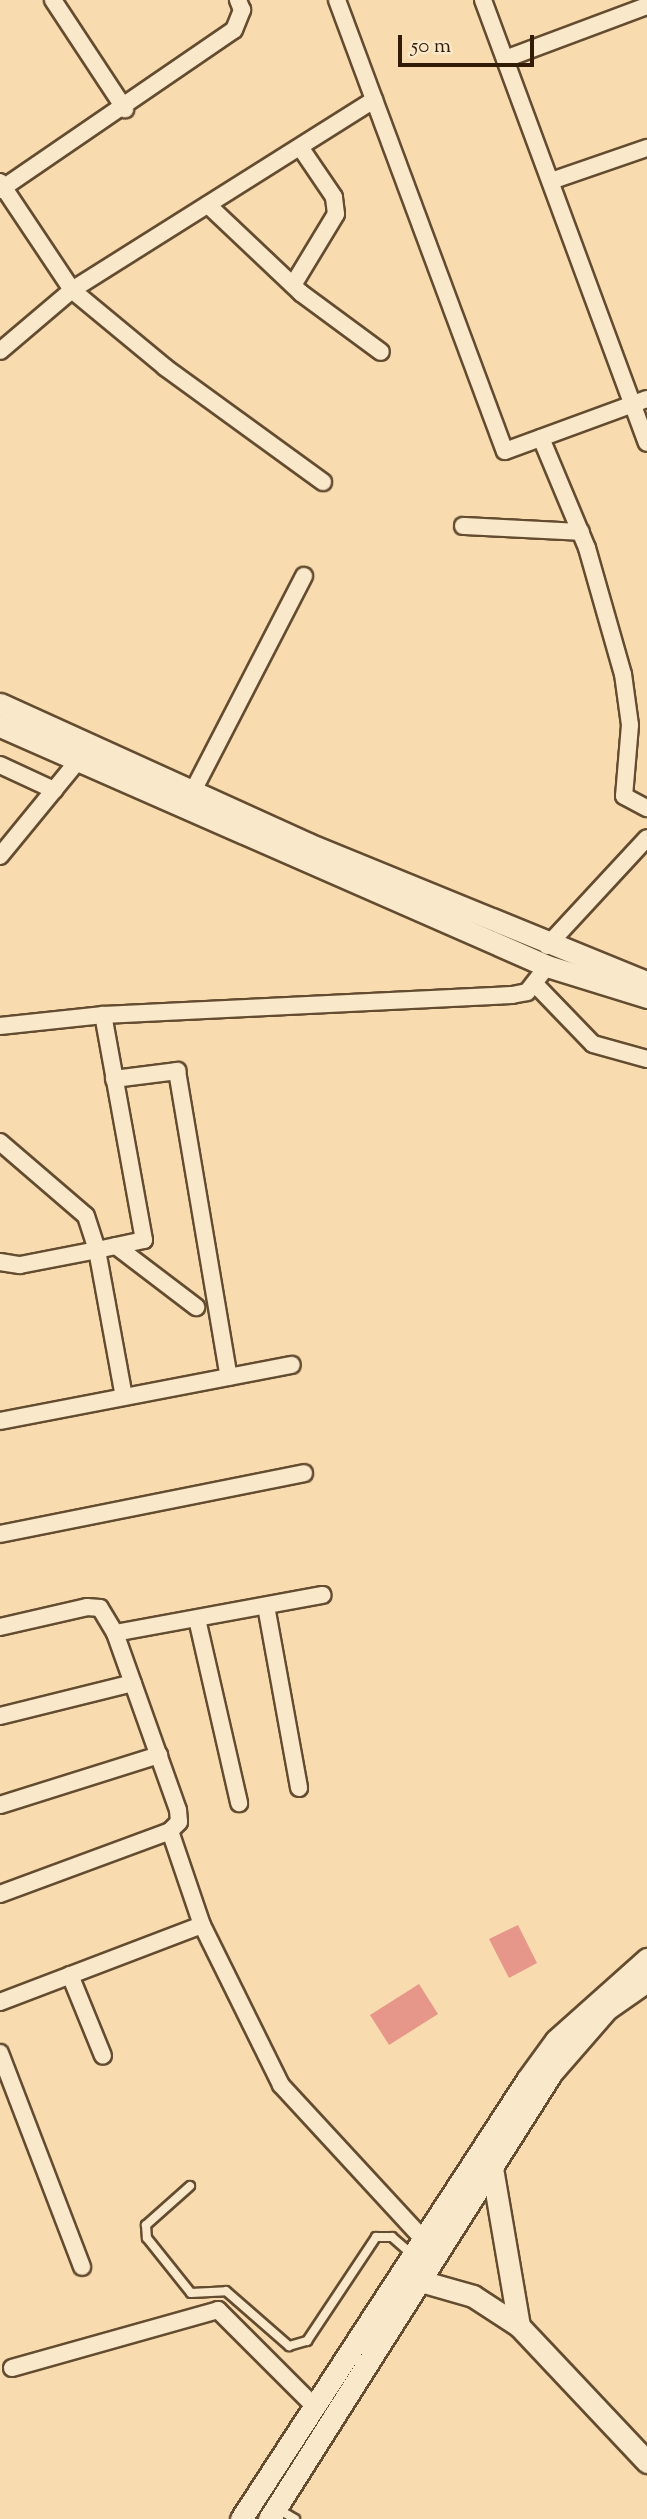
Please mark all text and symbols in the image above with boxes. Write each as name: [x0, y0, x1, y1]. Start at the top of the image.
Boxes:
scale bar: [402, 21, 538, 65]
text: 50 m: [411, 32, 451, 62]

